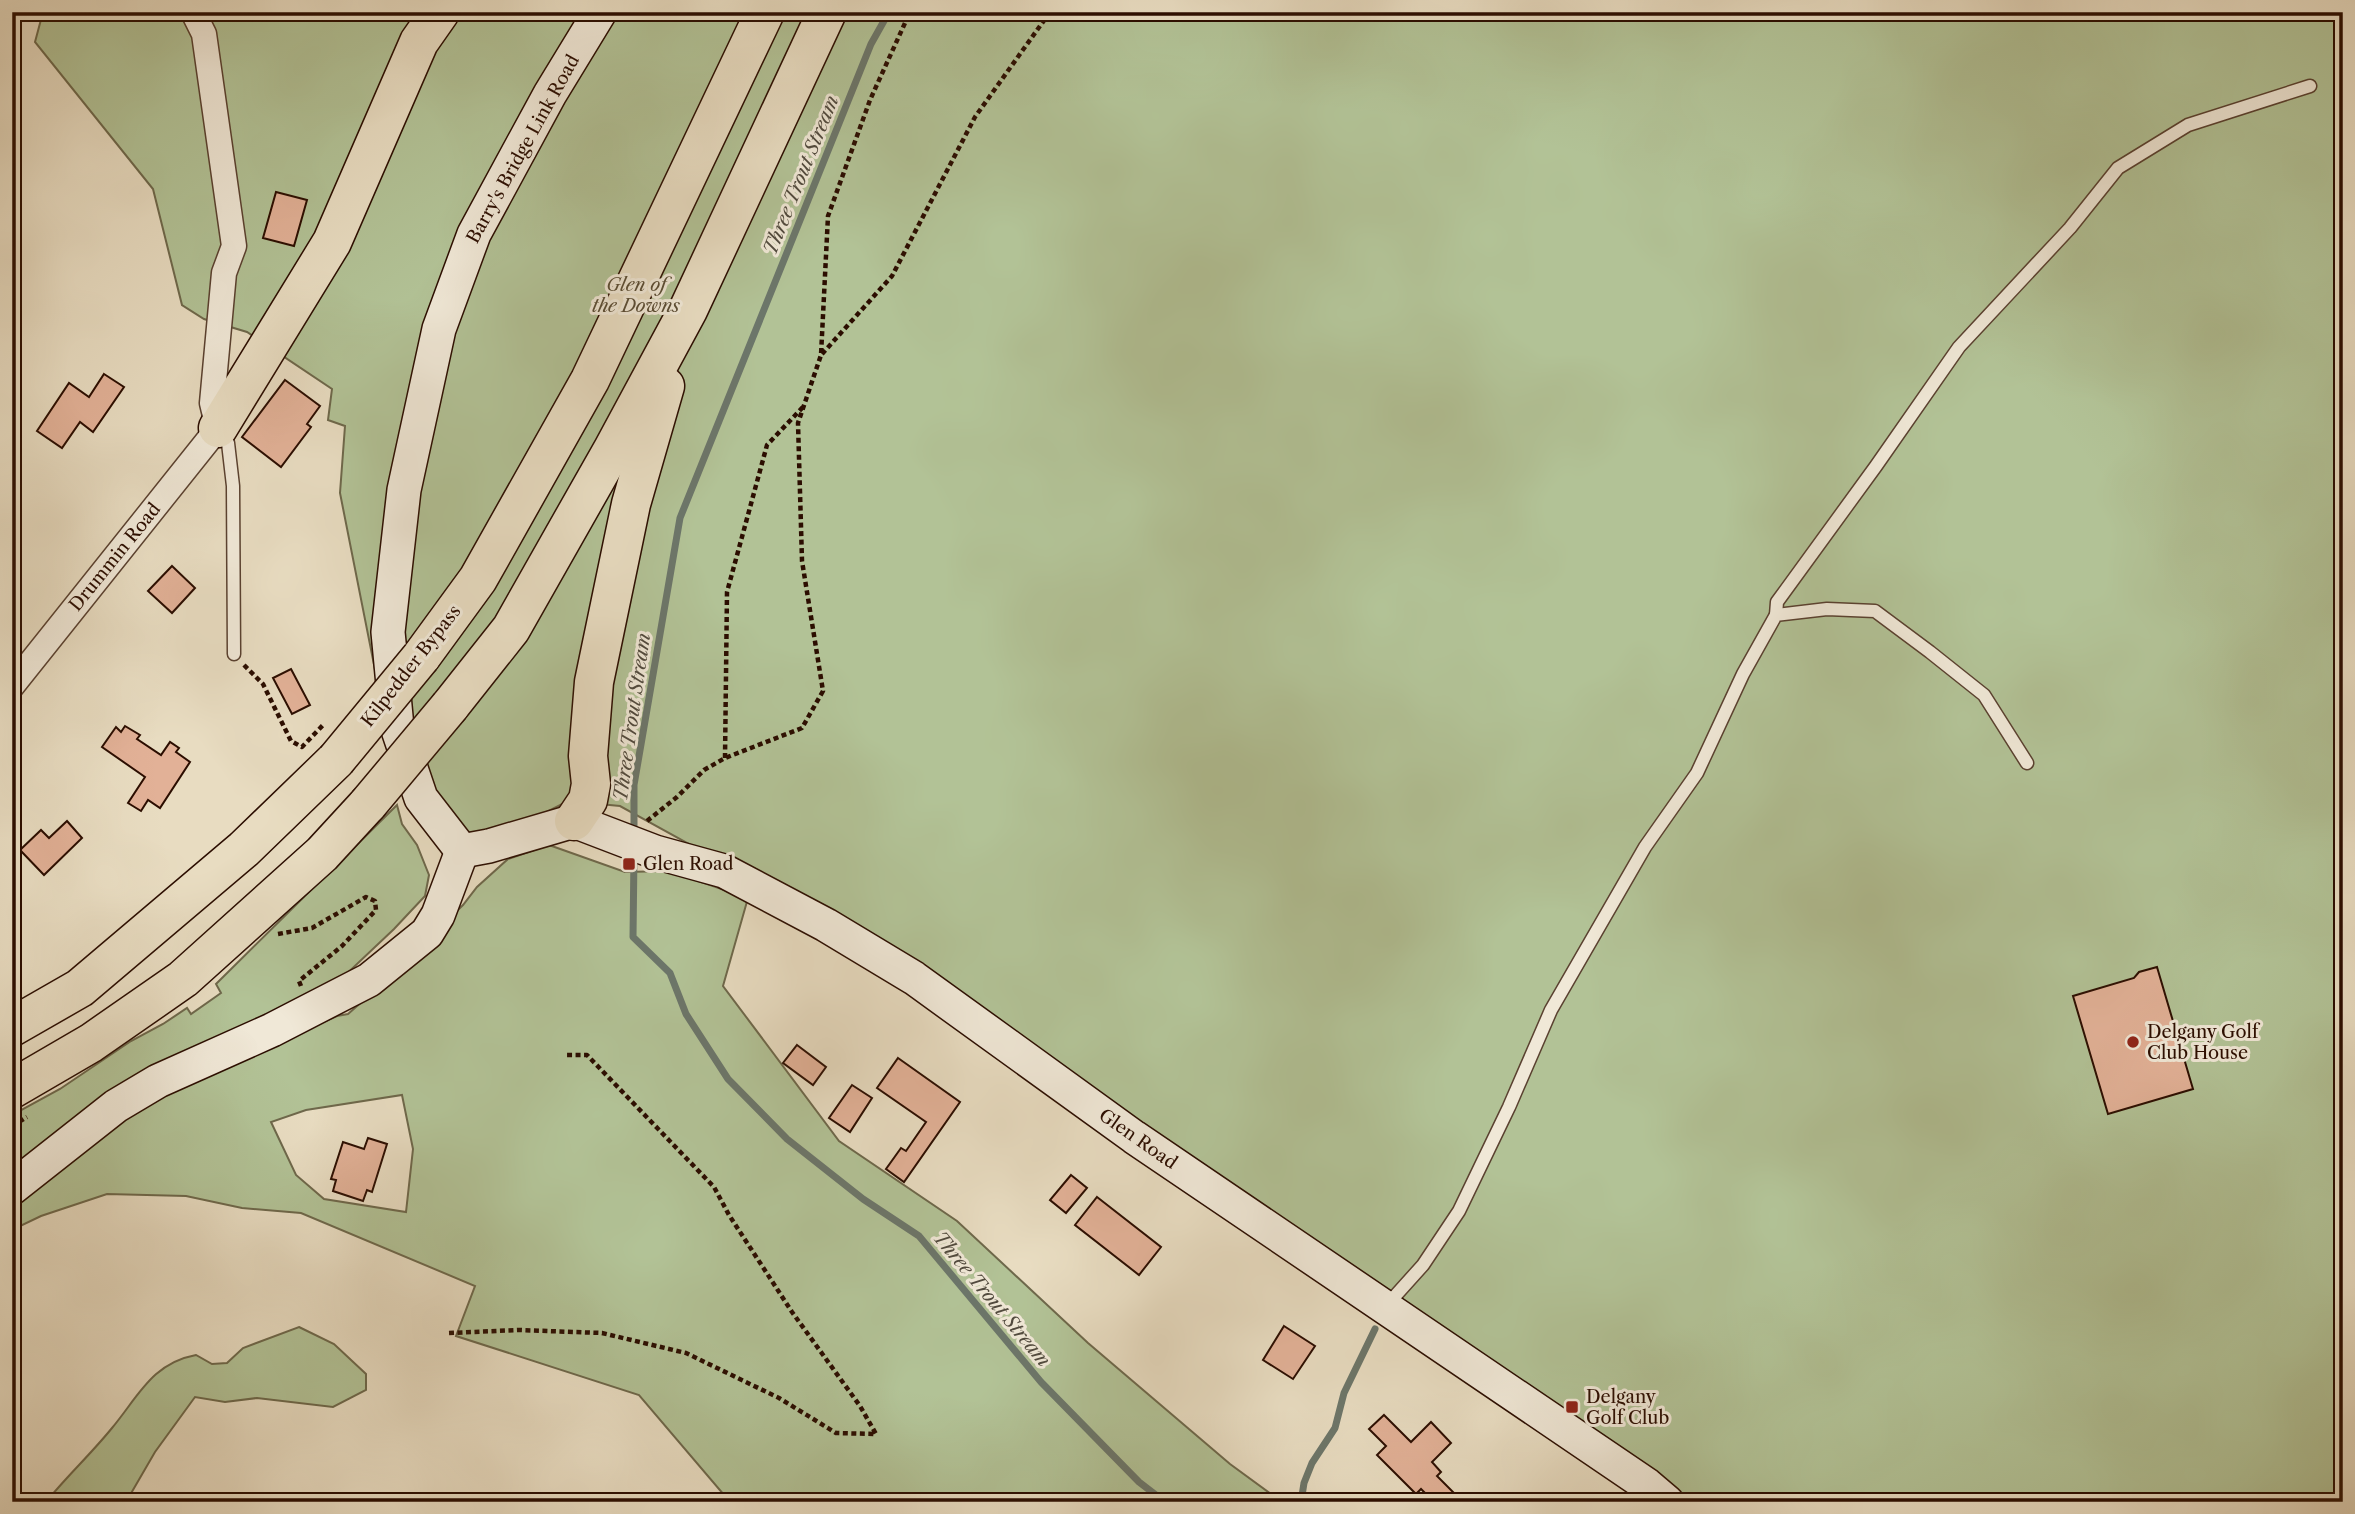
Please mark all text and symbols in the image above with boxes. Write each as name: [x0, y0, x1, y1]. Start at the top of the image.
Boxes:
street label: Barry's Bridge Link Road: [462, 51, 584, 247]
water label: Three Trout Stream: [759, 92, 843, 258]
park label: Glen of the Downs: [592, 274, 680, 317]
street label: Drummin Road: [65, 498, 165, 616]
street label: Kilpedder Bypass: [357, 601, 465, 731]
water label: Three Trout Stream: [609, 631, 655, 803]
place label: Glen Road: [643, 853, 734, 875]
marker: Glen Road: [621, 856, 637, 872]
place label: Delgany Golf Club House: [2147, 1021, 2261, 1064]
marker: Delgany Golf Club House: [2125, 1034, 2141, 1050]
street label: Glen Road: [1095, 1104, 1181, 1174]
water label: Three Trout Stream: [929, 1227, 1055, 1371]
place label: Delgany Golf Club: [1586, 1386, 1669, 1429]
marker: Delgany Golf Club: [1564, 1399, 1580, 1415]

